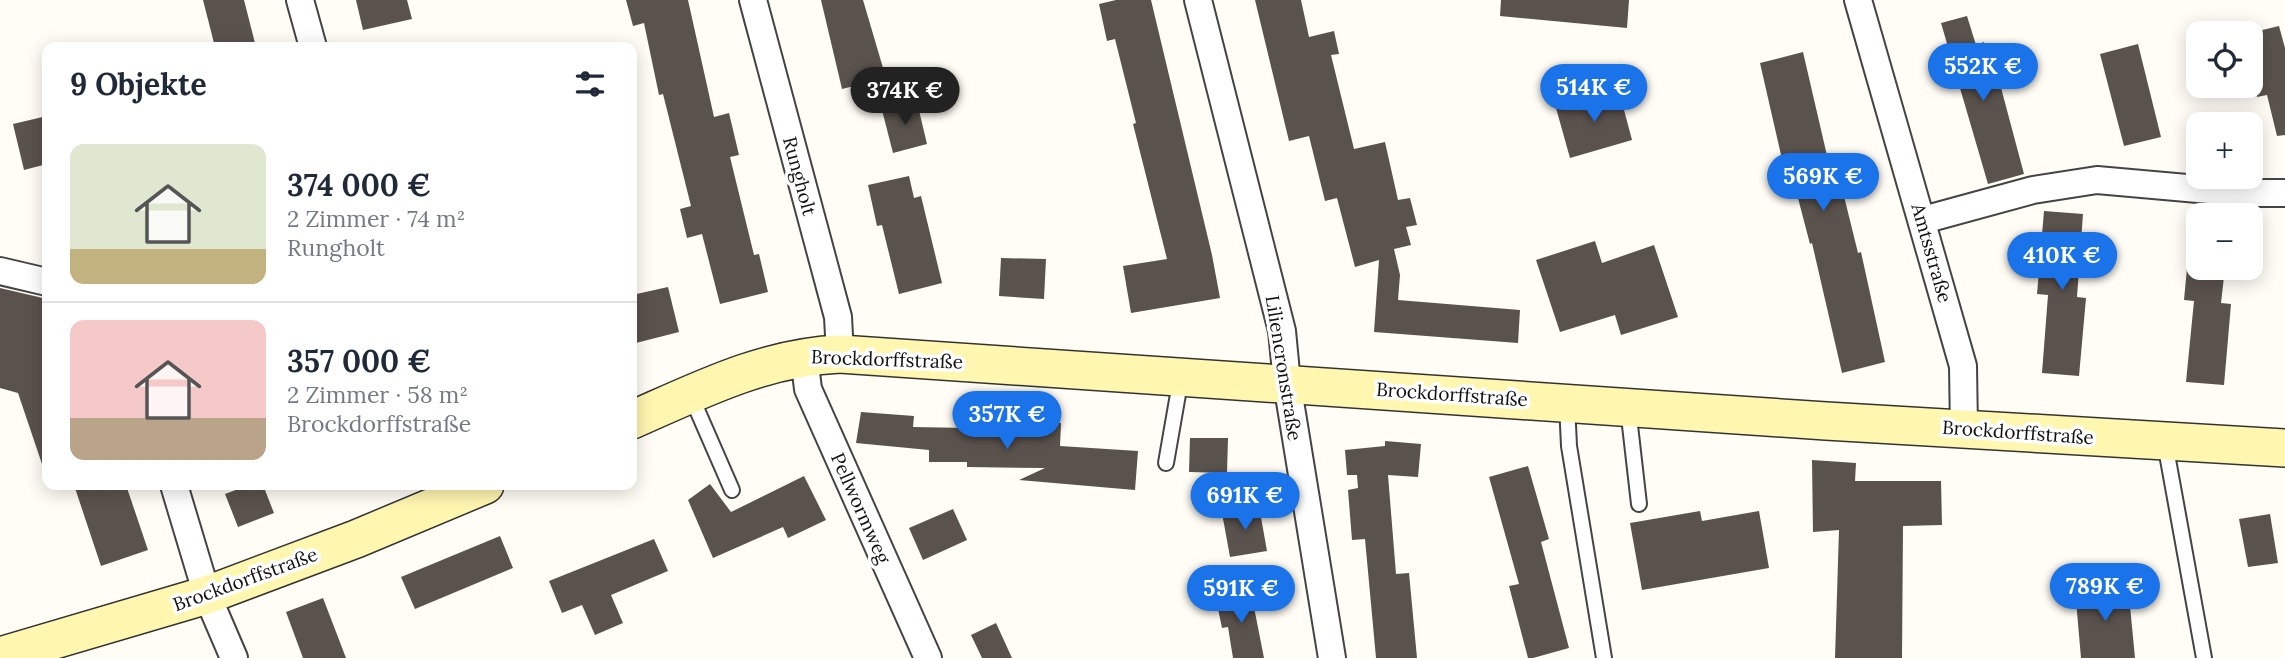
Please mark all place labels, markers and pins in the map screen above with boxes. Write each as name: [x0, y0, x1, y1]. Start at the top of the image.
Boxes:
pin: 552K €: [1926, 43, 2040, 103]
pin: 514K €: [1537, 64, 1651, 124]
pin: 374K €: [848, 68, 962, 127]
pin: 569K €: [1766, 154, 1880, 213]
pin: 410K €: [2005, 232, 2119, 292]
pin: 357K €: [950, 392, 1064, 451]
pin: 691K €: [1188, 472, 1302, 532]
pin: 789K €: [2048, 564, 2162, 623]
pin: 591K €: [1184, 566, 1298, 625]

